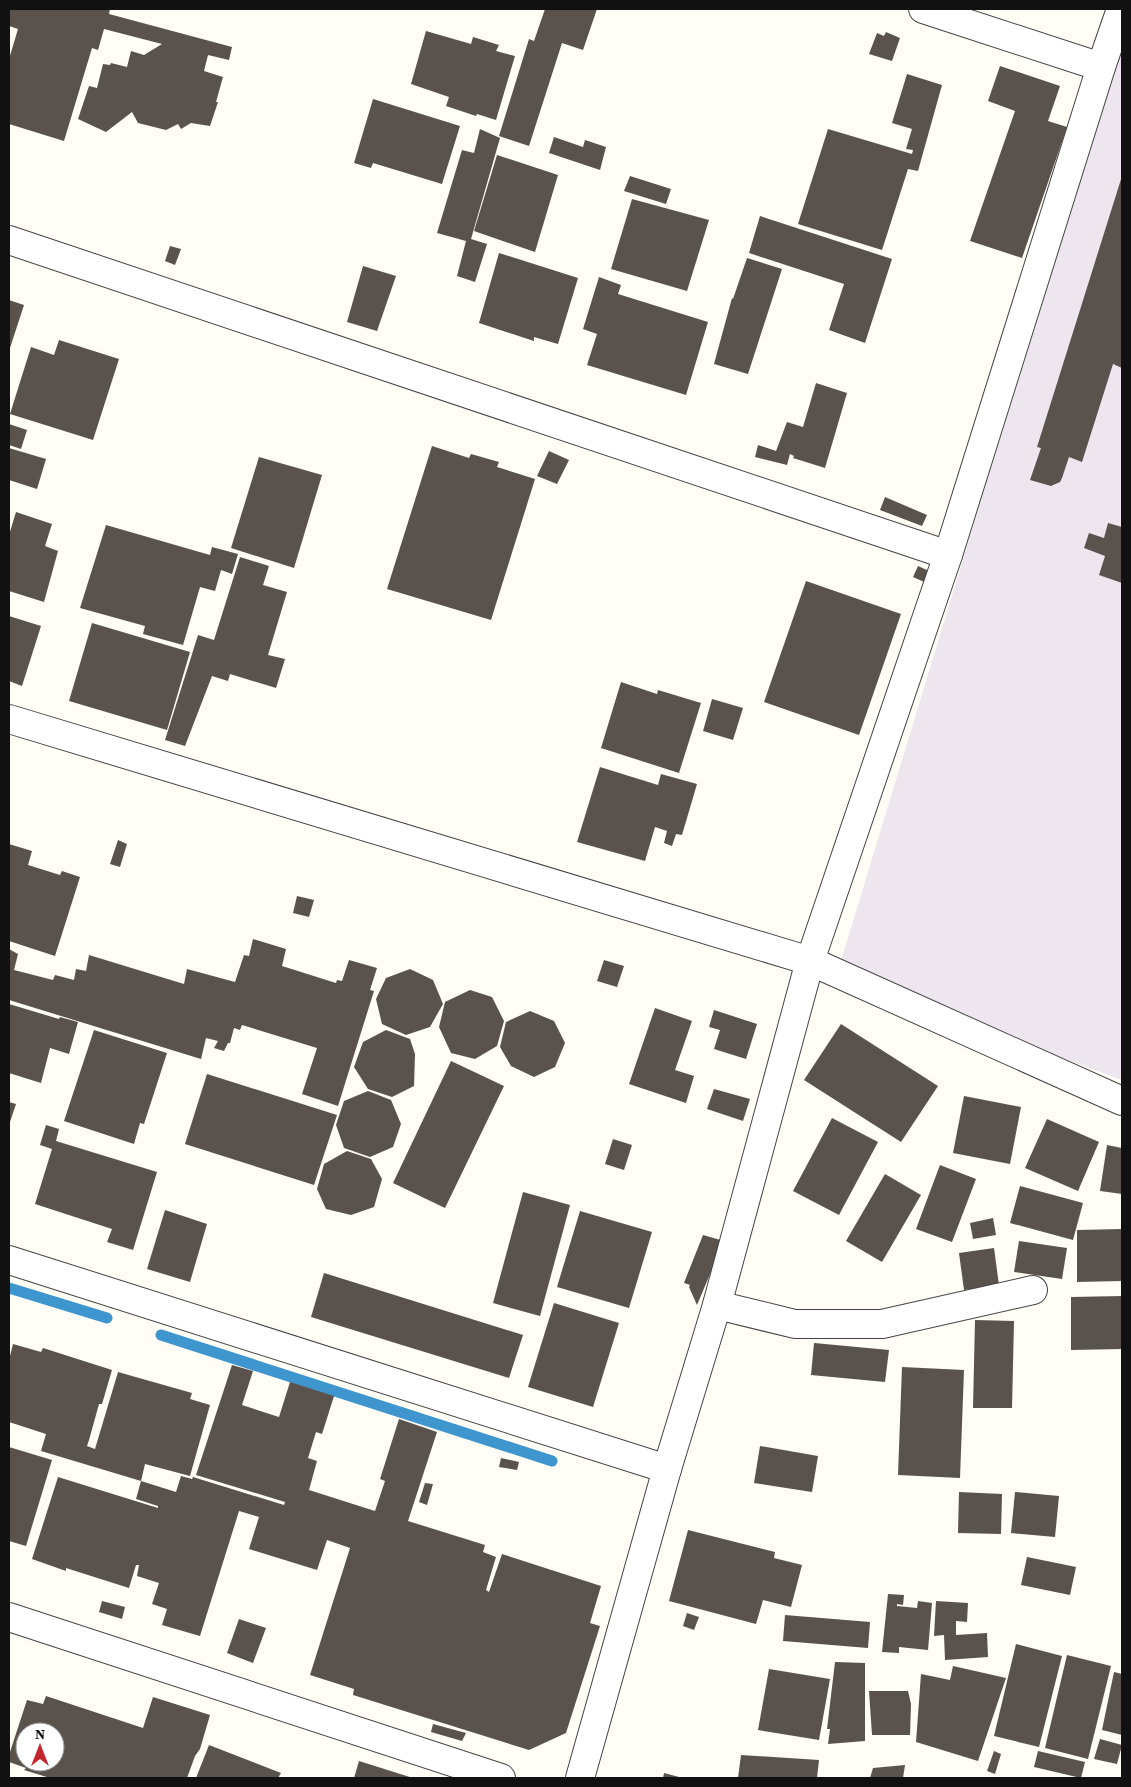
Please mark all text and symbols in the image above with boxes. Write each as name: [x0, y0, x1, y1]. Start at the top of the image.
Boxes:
north arrow: [15, 1722, 65, 1772]
text: N: [35, 1724, 45, 1744]

